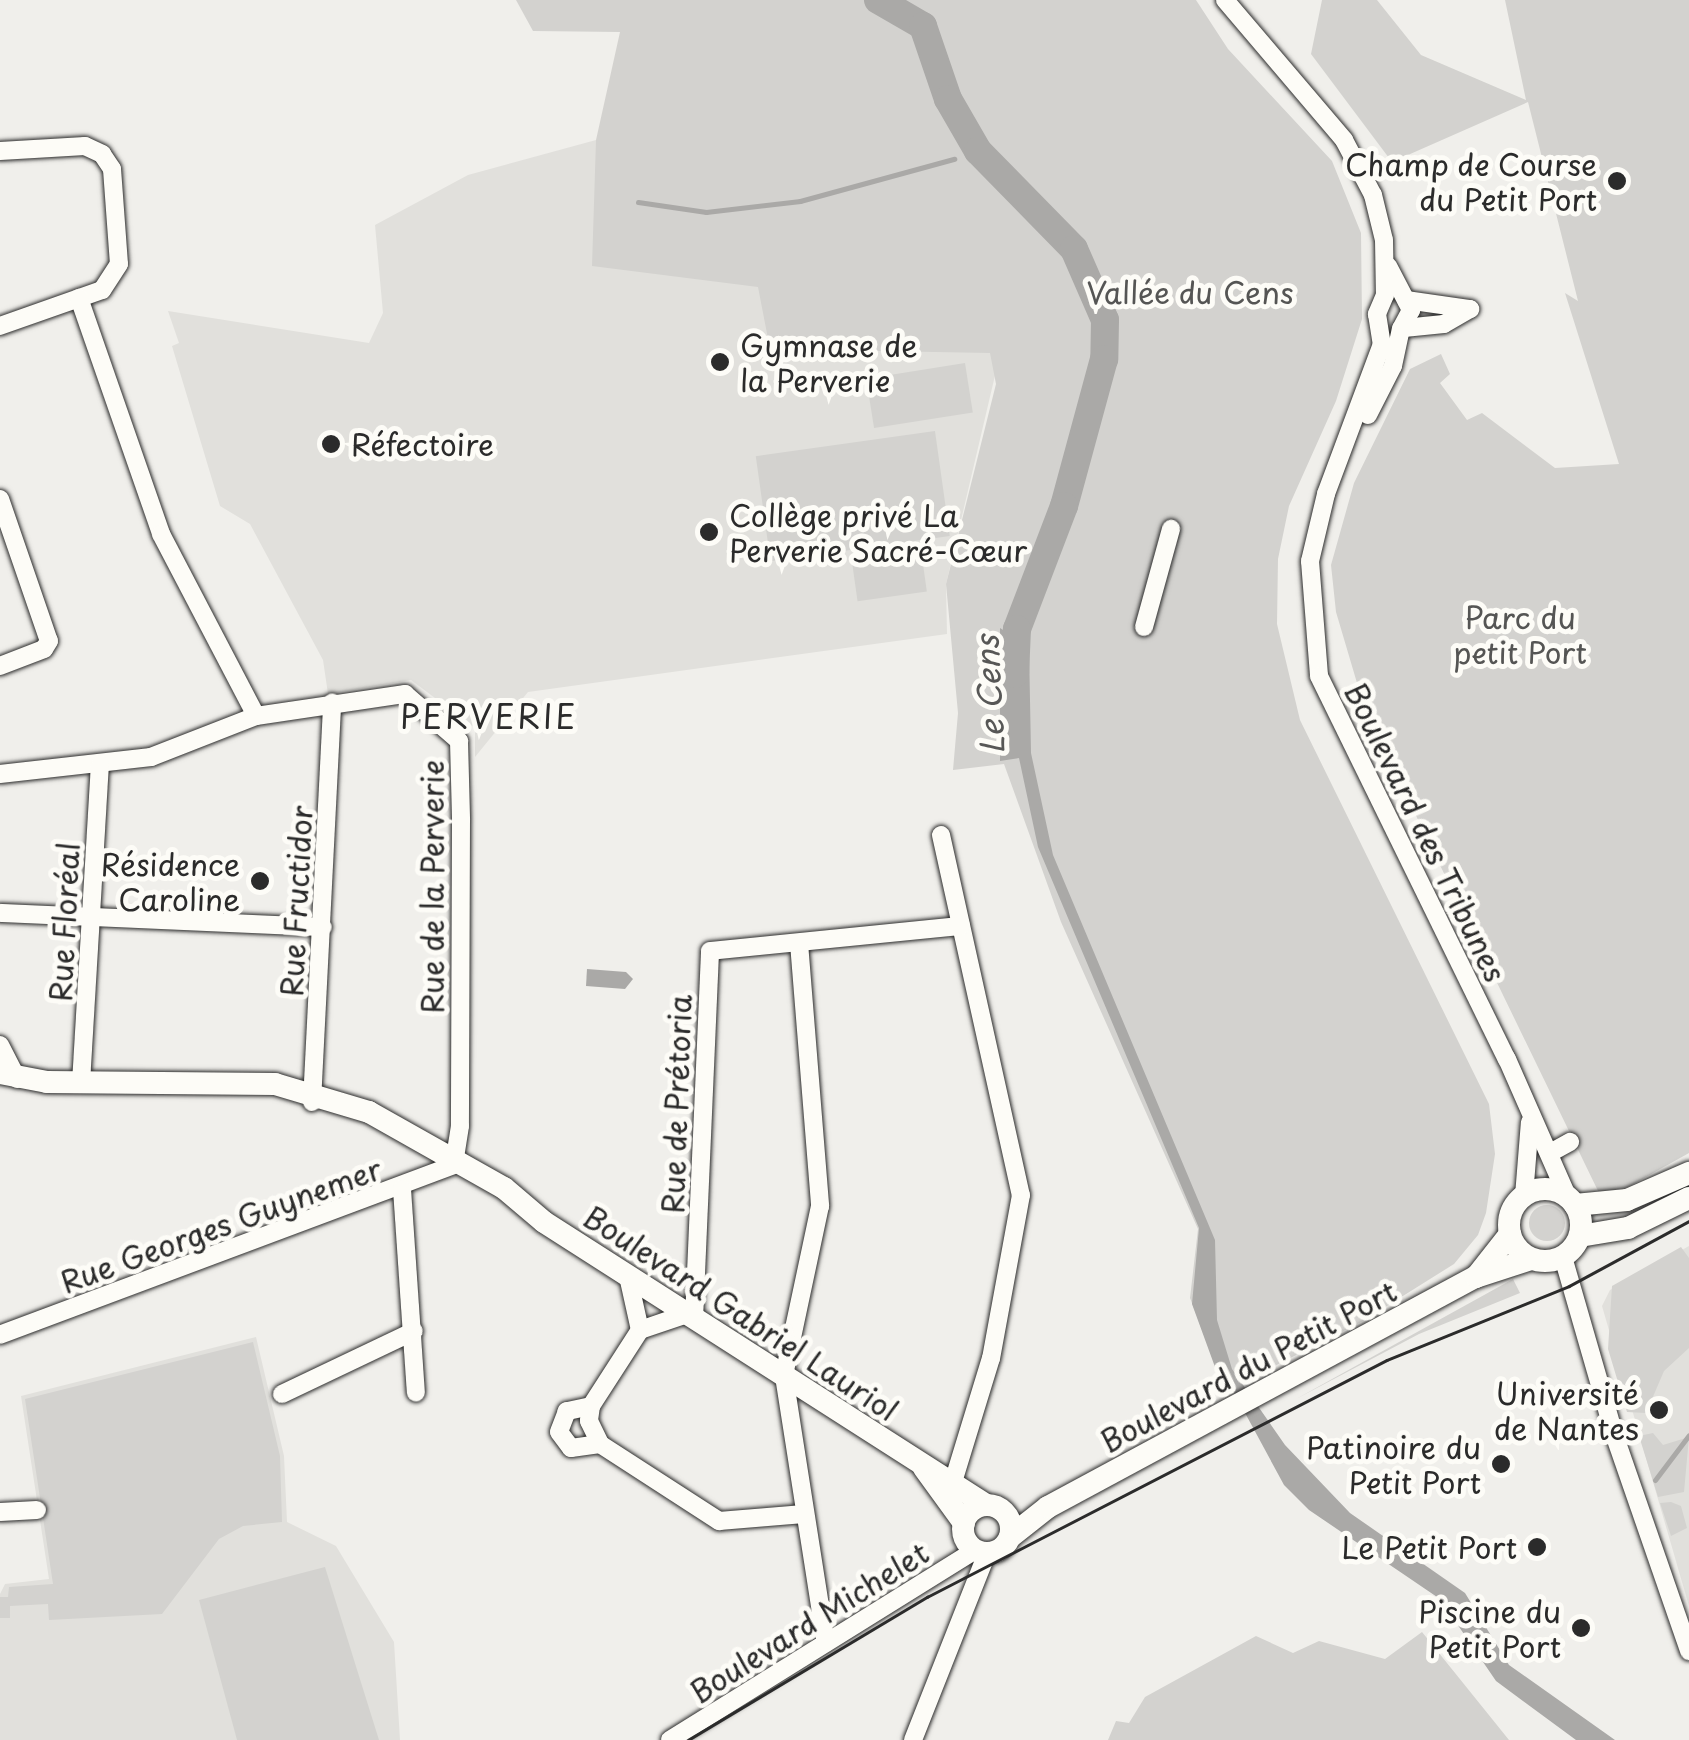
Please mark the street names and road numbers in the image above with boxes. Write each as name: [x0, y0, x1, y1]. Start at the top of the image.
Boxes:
street label: Boulevard des Tribunes: [1337, 675, 1515, 989]
street label: Rue de la Perverie: [414, 758, 450, 1016]
street label: Rue Fructidor: [273, 803, 319, 999]
street label: Rue Floréal: [42, 840, 86, 1004]
street label: Rue de Prétoria: [654, 991, 698, 1217]
street label: Rue Georges Guynemer: [53, 1149, 389, 1301]
street label: Boulevard Gabriel Lauriol: [577, 1198, 905, 1428]
street label: Boulevard du Petit Port: [1093, 1272, 1403, 1460]
street label: Boulevard Michelet: [683, 1534, 935, 1710]

